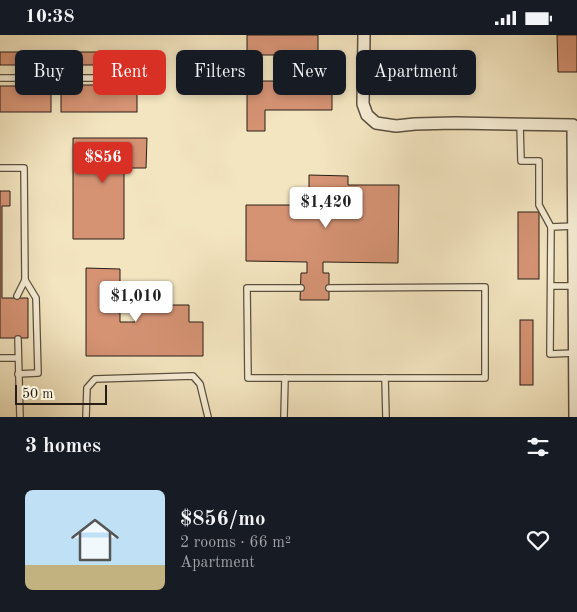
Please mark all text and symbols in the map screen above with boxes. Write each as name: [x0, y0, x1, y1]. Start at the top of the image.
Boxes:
text: 10:38: [25, 8, 74, 27]
chip: Buy: [15, 50, 83, 95]
chip: Rent: [93, 50, 166, 95]
chip: Filters: [176, 50, 263, 95]
chip: New: [273, 50, 346, 95]
chip: Apartment: [356, 50, 476, 95]
pin: $856: [73, 141, 133, 184]
text: $856: [84, 150, 122, 166]
pin: $1,420: [285, 187, 367, 229]
text: $1,420: [301, 195, 351, 211]
pin: $1,010: [95, 281, 177, 323]
text: $1,010: [111, 289, 161, 305]
scale bar: [15, 382, 108, 405]
text: 50 m: [22, 387, 53, 401]
icon: filters: [524, 433, 552, 461]
text: 3 homes: [25, 436, 101, 457]
text: $856/mo: [180, 509, 266, 530]
icon: home: [65, 510, 125, 570]
icon: heart: [524, 526, 552, 554]
text: 2 rooms · 66 m²: [180, 535, 291, 551]
text: Apartment: [180, 555, 255, 571]

